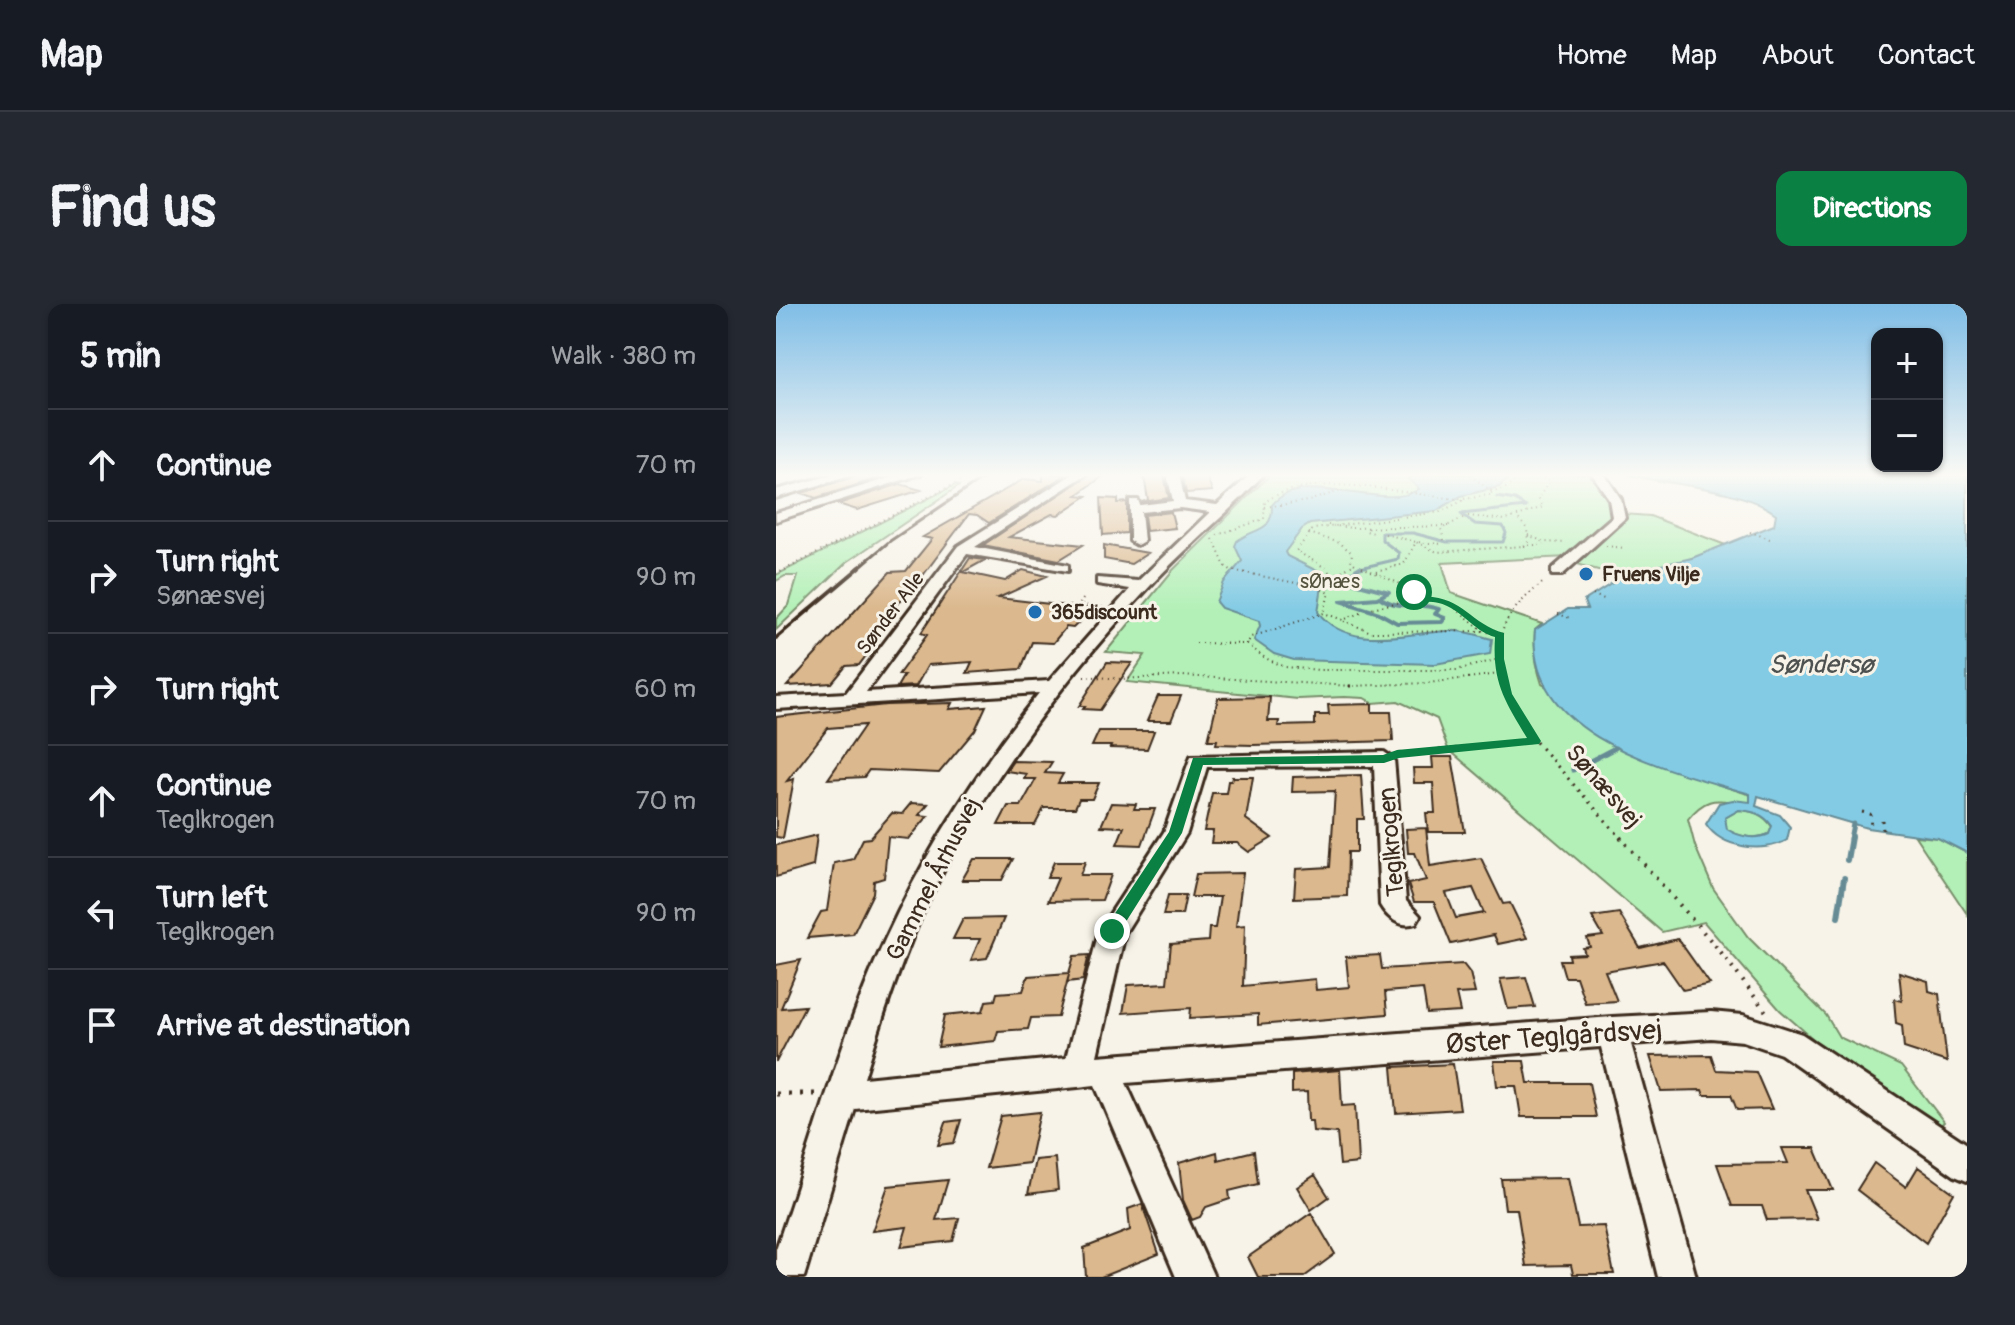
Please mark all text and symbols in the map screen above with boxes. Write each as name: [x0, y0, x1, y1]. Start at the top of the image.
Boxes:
text: Map: [40, 31, 103, 79]
text: Home: [1556, 38, 1627, 73]
text: Map: [1671, 38, 1717, 73]
text: About: [1761, 38, 1834, 73]
text: Contact: [1878, 38, 1975, 73]
button: Directions: [1776, 171, 1967, 246]
text: Find us: [48, 174, 216, 243]
map controls: [1871, 328, 1943, 472]
button: +: [1871, 328, 1943, 400]
text: 5 min: [80, 335, 161, 378]
text: Walk · 380 m: [551, 340, 696, 372]
button: −: [1871, 400, 1943, 472]
icon: ahead: [80, 443, 124, 487]
text: Continue: [156, 447, 271, 484]
text: 70 m: [636, 449, 696, 481]
text: Turn right: [156, 543, 279, 580]
icon: right: [80, 555, 124, 599]
text: 90 m: [636, 561, 696, 593]
place label: Fruens Vilje: [1602, 562, 1701, 587]
marker: Fruens Vilje: [1577, 565, 1595, 583]
street label: Sønder Alle: [851, 567, 930, 660]
park label: sØnæs: [1300, 569, 1360, 594]
route start: [1396, 574, 1432, 610]
text: Sønæsvej: [156, 580, 266, 612]
place label: 365discount: [1051, 600, 1158, 625]
marker: 365discount: [1026, 603, 1044, 621]
water label: Søndersø: [1769, 649, 1876, 681]
icon: right: [80, 667, 124, 711]
text: Turn right: [156, 671, 279, 708]
text: 60 m: [634, 673, 696, 705]
street label: Sønæsvej: [1560, 739, 1648, 834]
text: Continue: [156, 767, 271, 804]
icon: ahead: [80, 779, 124, 823]
text: 70 m: [636, 785, 696, 817]
street label: Teglkrogen: [1372, 786, 1411, 898]
street label: Gammel Århusvej: [879, 792, 987, 966]
text: Teglkrogen: [156, 804, 275, 836]
text: Turn left: [156, 879, 267, 916]
icon: left: [80, 891, 124, 935]
text: 90 m: [636, 897, 696, 929]
route end: [1094, 913, 1130, 949]
text: Teglkrogen: [156, 916, 275, 948]
icon: arrive: [80, 1003, 124, 1047]
text: Arrive at destination: [156, 1007, 410, 1044]
street label: Øster Teglgårdsvej: [1445, 1012, 1664, 1063]

